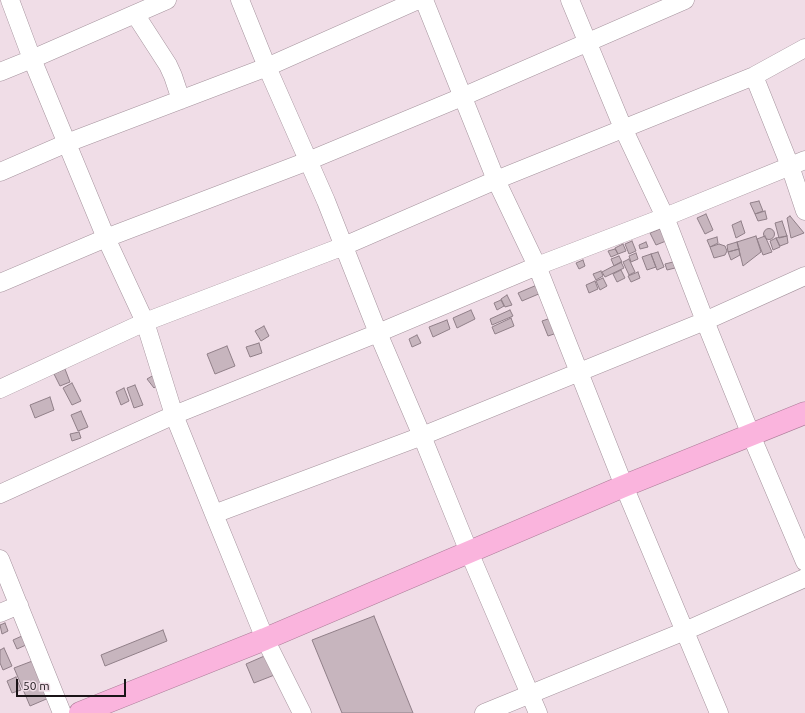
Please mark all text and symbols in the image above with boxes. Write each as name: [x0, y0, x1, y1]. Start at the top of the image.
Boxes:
scale bar: [18, 671, 128, 697]
text: 50 m: [23, 679, 50, 692]

